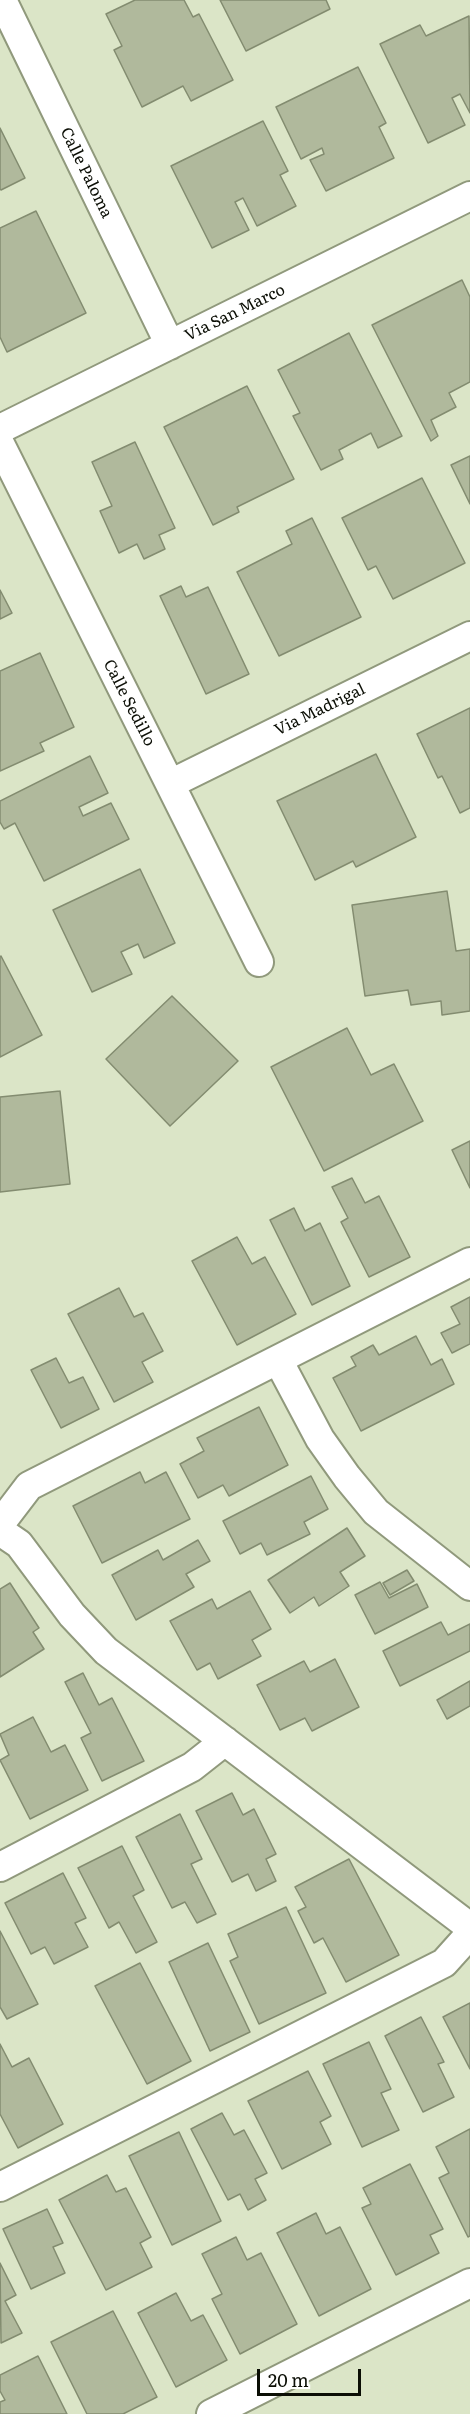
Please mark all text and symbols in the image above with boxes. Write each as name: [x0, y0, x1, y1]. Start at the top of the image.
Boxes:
street label: Calle Paloma: [56, 125, 116, 221]
street label: Via San Marco: [182, 280, 288, 346]
street label: Calle Sedillo: [99, 656, 159, 750]
street label: Via Madrigal: [272, 680, 368, 740]
scale bar: [260, 2357, 364, 2395]
text: 20 m: [268, 2366, 309, 2393]

